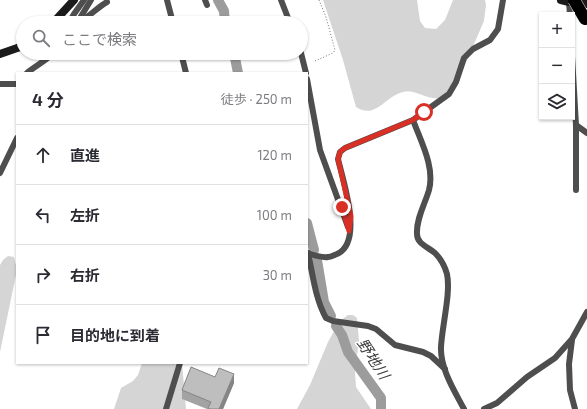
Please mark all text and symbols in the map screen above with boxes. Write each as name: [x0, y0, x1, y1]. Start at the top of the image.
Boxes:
map controls: [539, 12, 575, 120]
button: +: [539, 12, 575, 48]
search box: [16, 16, 308, 60]
icon: search: [30, 27, 52, 49]
text: ここで検索: [62, 30, 137, 48]
button: −: [539, 48, 575, 84]
button: layers: [539, 84, 575, 120]
text: 4 分: [32, 89, 64, 109]
text: 徒歩 · 250 m: [221, 91, 292, 107]
route start: [415, 103, 433, 121]
icon: ahead: [32, 144, 54, 166]
text: 直進: [70, 146, 100, 164]
text: 120 m: [257, 147, 292, 163]
route end: [333, 198, 351, 216]
icon: left: [32, 204, 54, 226]
text: 左折: [70, 206, 100, 224]
text: 100 m: [257, 207, 292, 223]
icon: right: [32, 264, 54, 286]
text: 右折: [70, 266, 100, 284]
text: 30 m: [263, 267, 292, 283]
icon: arrive: [32, 324, 54, 346]
text: 目的地に到着: [70, 326, 160, 344]
water label: 野地川: [354, 335, 395, 384]

